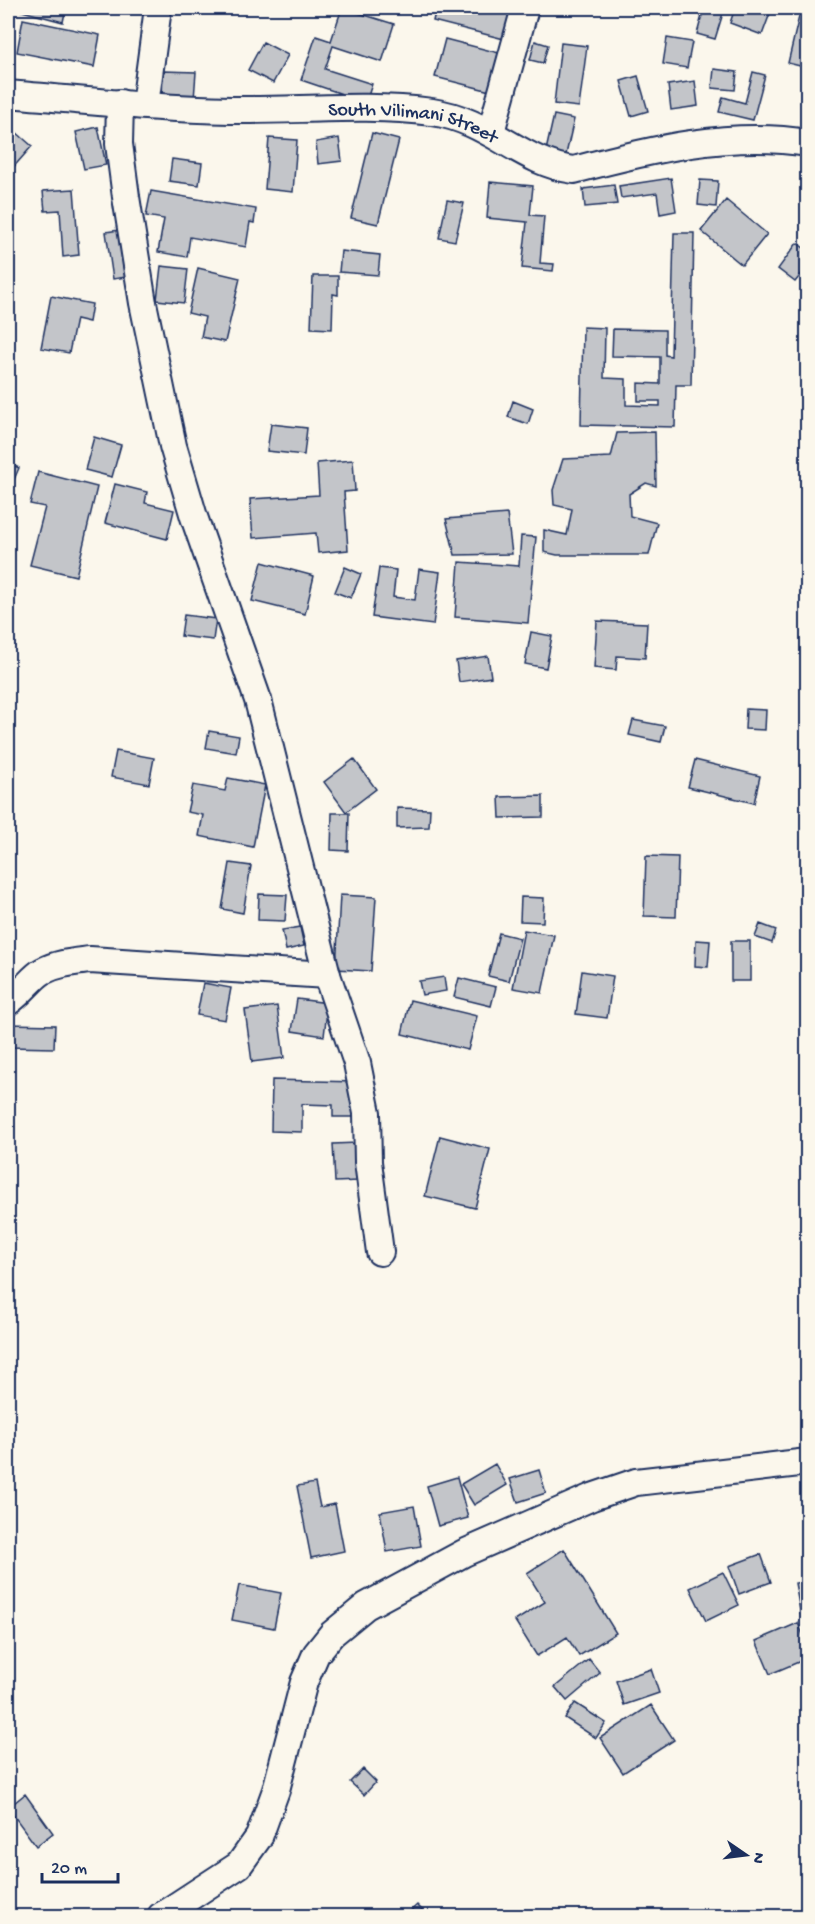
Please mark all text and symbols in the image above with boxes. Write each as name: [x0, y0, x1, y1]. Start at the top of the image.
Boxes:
street label: South Vilimani Street: [328, 100, 503, 151]
north arrow: [716, 1825, 776, 1885]
scale bar: [42, 1846, 118, 1884]
text: N: [747, 1850, 768, 1866]
text: 20 m: [51, 1859, 87, 1880]

